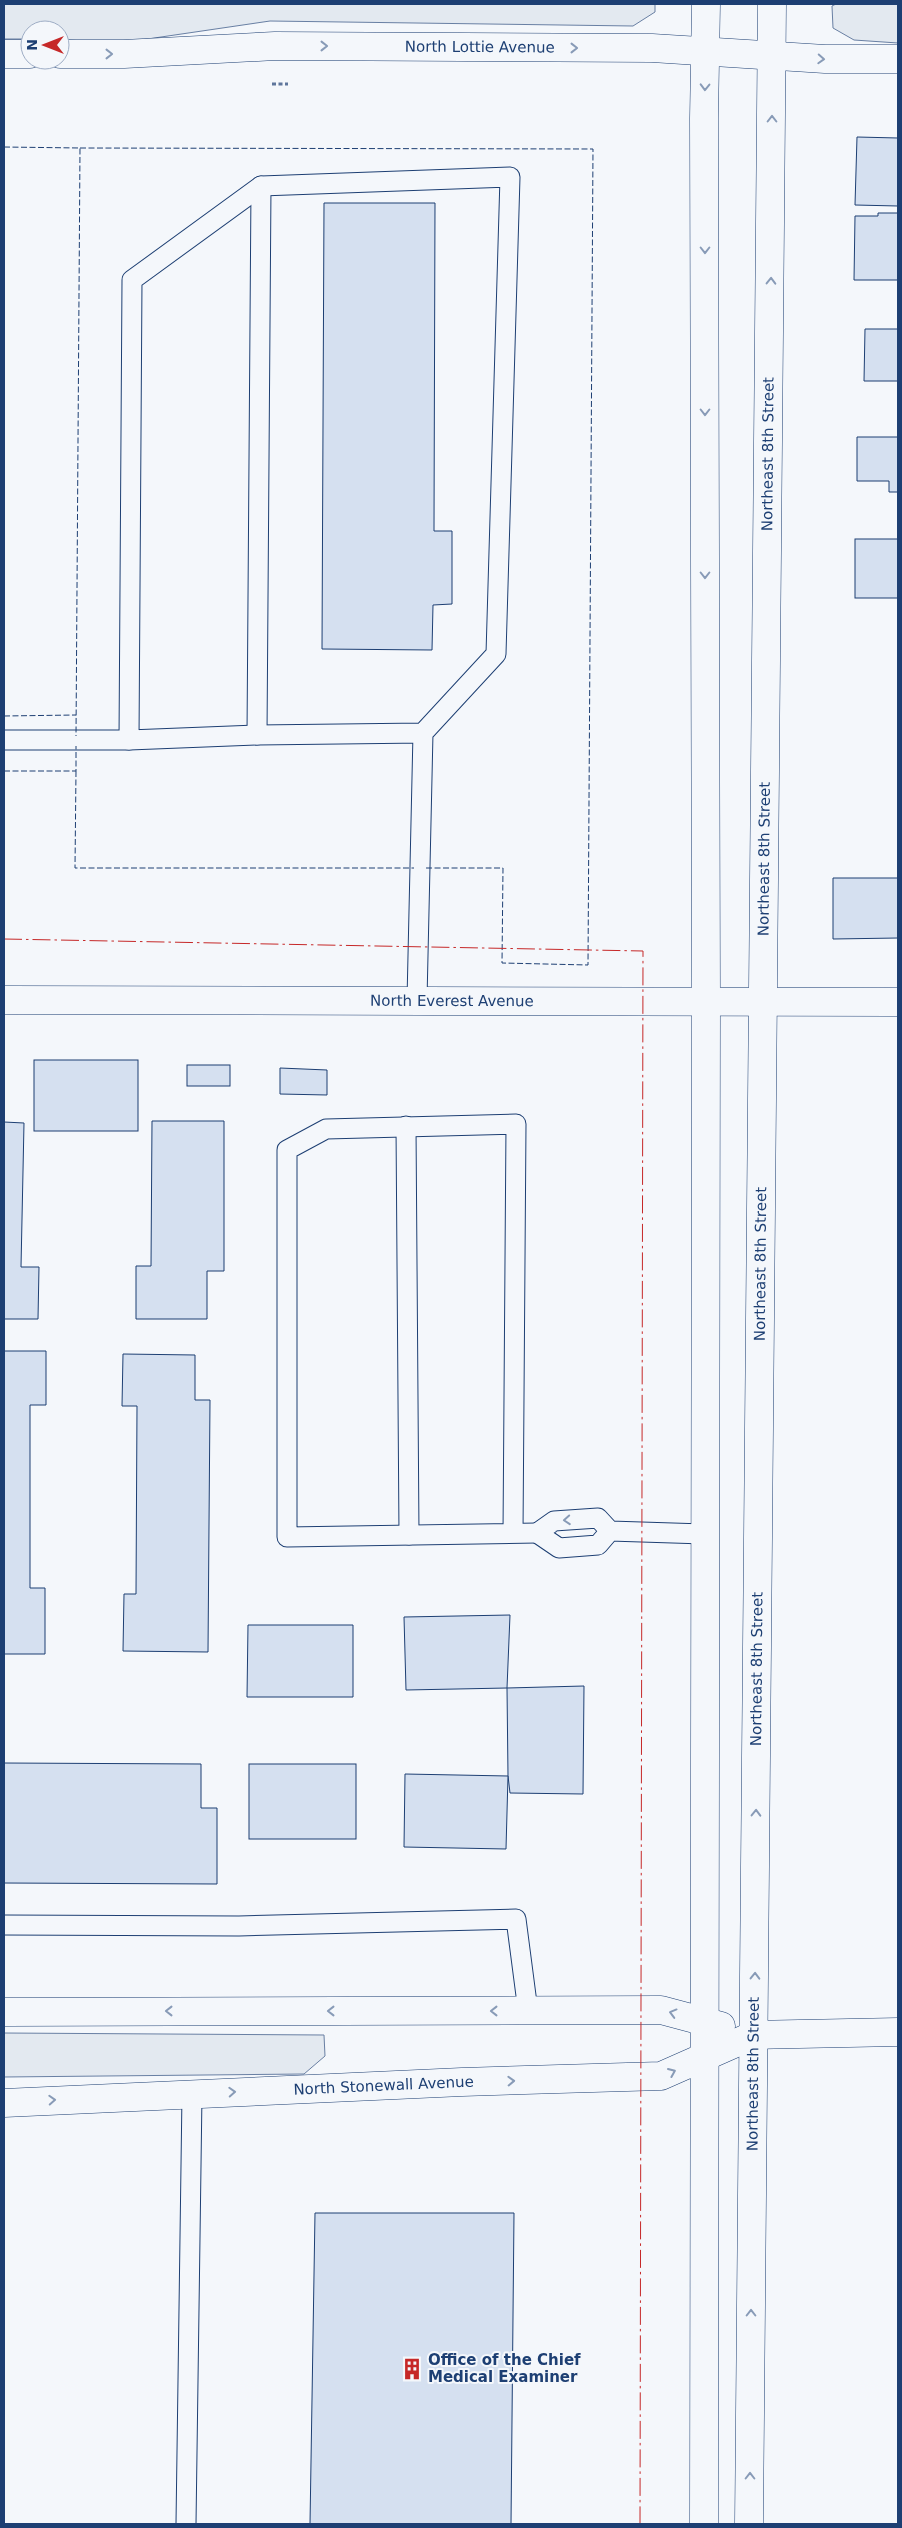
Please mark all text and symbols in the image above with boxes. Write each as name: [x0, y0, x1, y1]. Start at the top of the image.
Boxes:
north arrow: [20, 20, 70, 70]
street label: North Lottie Avenue: [405, 38, 555, 56]
text: N: [24, 39, 40, 51]
one-way arrow: [320, 41, 328, 51]
one-way arrow: [570, 43, 578, 53]
one-way arrow: [106, 49, 113, 59]
one-way arrow: [817, 53, 825, 64]
one-way arrow: [700, 84, 710, 92]
one-way arrow: [767, 114, 777, 122]
one-way arrow: [699, 246, 710, 254]
one-way arrow: [766, 277, 776, 284]
street label: Northeast 8th Street: [758, 377, 778, 531]
one-way arrow: [700, 409, 710, 417]
one-way arrow: [700, 572, 710, 579]
street label: Northeast 8th Street: [754, 782, 774, 936]
street label: North Everest Avenue: [370, 992, 534, 1010]
street label: Northeast 8th Street: [751, 1187, 770, 1341]
one-way arrow: [563, 1514, 571, 1525]
street label: Northeast 8th Street: [747, 1592, 767, 1746]
one-way arrow: [751, 1809, 761, 1816]
one-way arrow: [750, 1971, 760, 1979]
street label: Northeast 8th Street: [743, 1997, 763, 2151]
one-way arrow: [164, 2006, 172, 2016]
one-way arrow: [327, 2006, 334, 2016]
one-way arrow: [489, 2006, 497, 2016]
one-way arrow: [670, 2009, 678, 2019]
one-way arrow: [667, 2067, 676, 2078]
street label: North Stonewall Avenue: [293, 2073, 474, 2099]
one-way arrow: [507, 2075, 515, 2086]
one-way arrow: [229, 2087, 237, 2098]
one-way arrow: [49, 2095, 57, 2106]
one-way arrow: [746, 2309, 756, 2316]
place label: Office of the Chief Medical Examiner: [428, 2351, 581, 2386]
building icon: Office of the Chief Medical Examiner: [399, 2356, 425, 2382]
one-way arrow: [745, 2471, 755, 2479]

